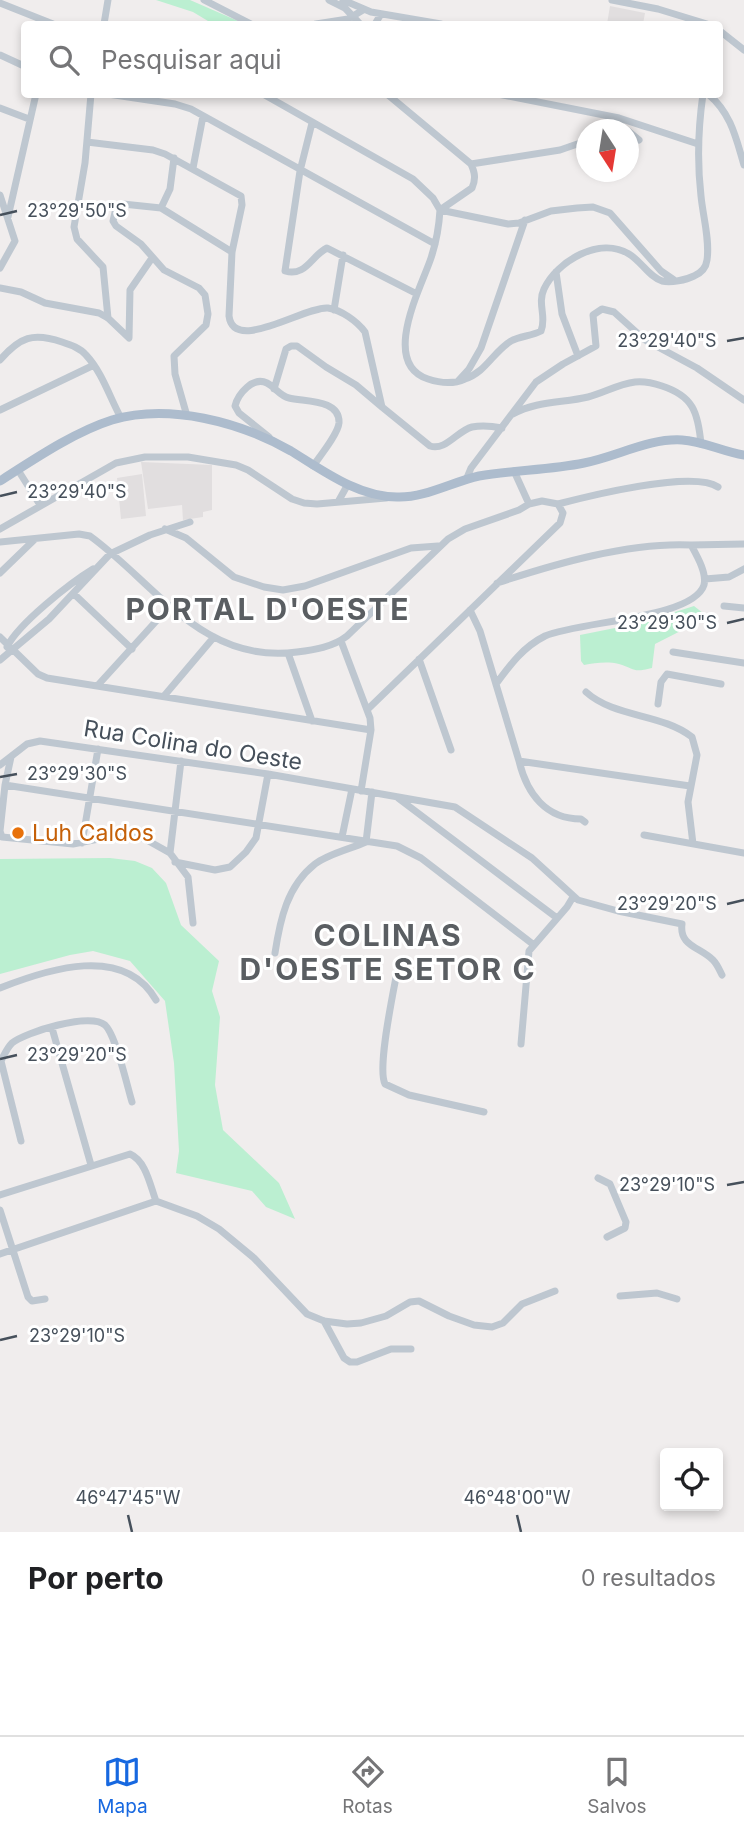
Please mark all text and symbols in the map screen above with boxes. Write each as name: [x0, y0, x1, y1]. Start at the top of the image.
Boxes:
search box: [21, 21, 723, 98]
icon: search: [45, 41, 83, 79]
text: Pesquisar aqui: [101, 44, 282, 75]
north arrow: [576, 119, 639, 182]
text: 23°29'50"S: [27, 200, 127, 221]
text: 23°29'40"S: [617, 330, 717, 351]
text: 23°29'40"S: [27, 481, 127, 502]
district label: PORTAL D'OESTE: [125, 591, 411, 627]
text: 23°29'30"S: [617, 612, 717, 633]
street label: Rua Colina do Oeste: [82, 714, 304, 776]
text: 23°29'30"S: [27, 763, 127, 784]
place label: Luh Caldos: [32, 819, 154, 847]
marker: Luh Caldos: [10, 825, 26, 841]
text: 23°29'20"S: [617, 893, 717, 914]
district label: COLINAS D'OESTE SETOR C: [239, 917, 537, 987]
text: 23°29'20"S: [27, 1044, 127, 1065]
text: 23°29'10"S: [619, 1174, 715, 1195]
text: 23°29'10"S: [29, 1325, 125, 1346]
map controls: [660, 1448, 723, 1511]
button: locate: [660, 1448, 723, 1511]
text: 46°47'45"W: [76, 1487, 181, 1508]
text: 46°48'00"W: [463, 1487, 571, 1508]
text: Por perto: [28, 1560, 164, 1596]
text: 0 resultados: [581, 1564, 716, 1592]
tab: Mapa: [97, 1753, 148, 1818]
tab: Rotas: [342, 1753, 393, 1818]
tab: Salvos: [587, 1753, 647, 1818]

